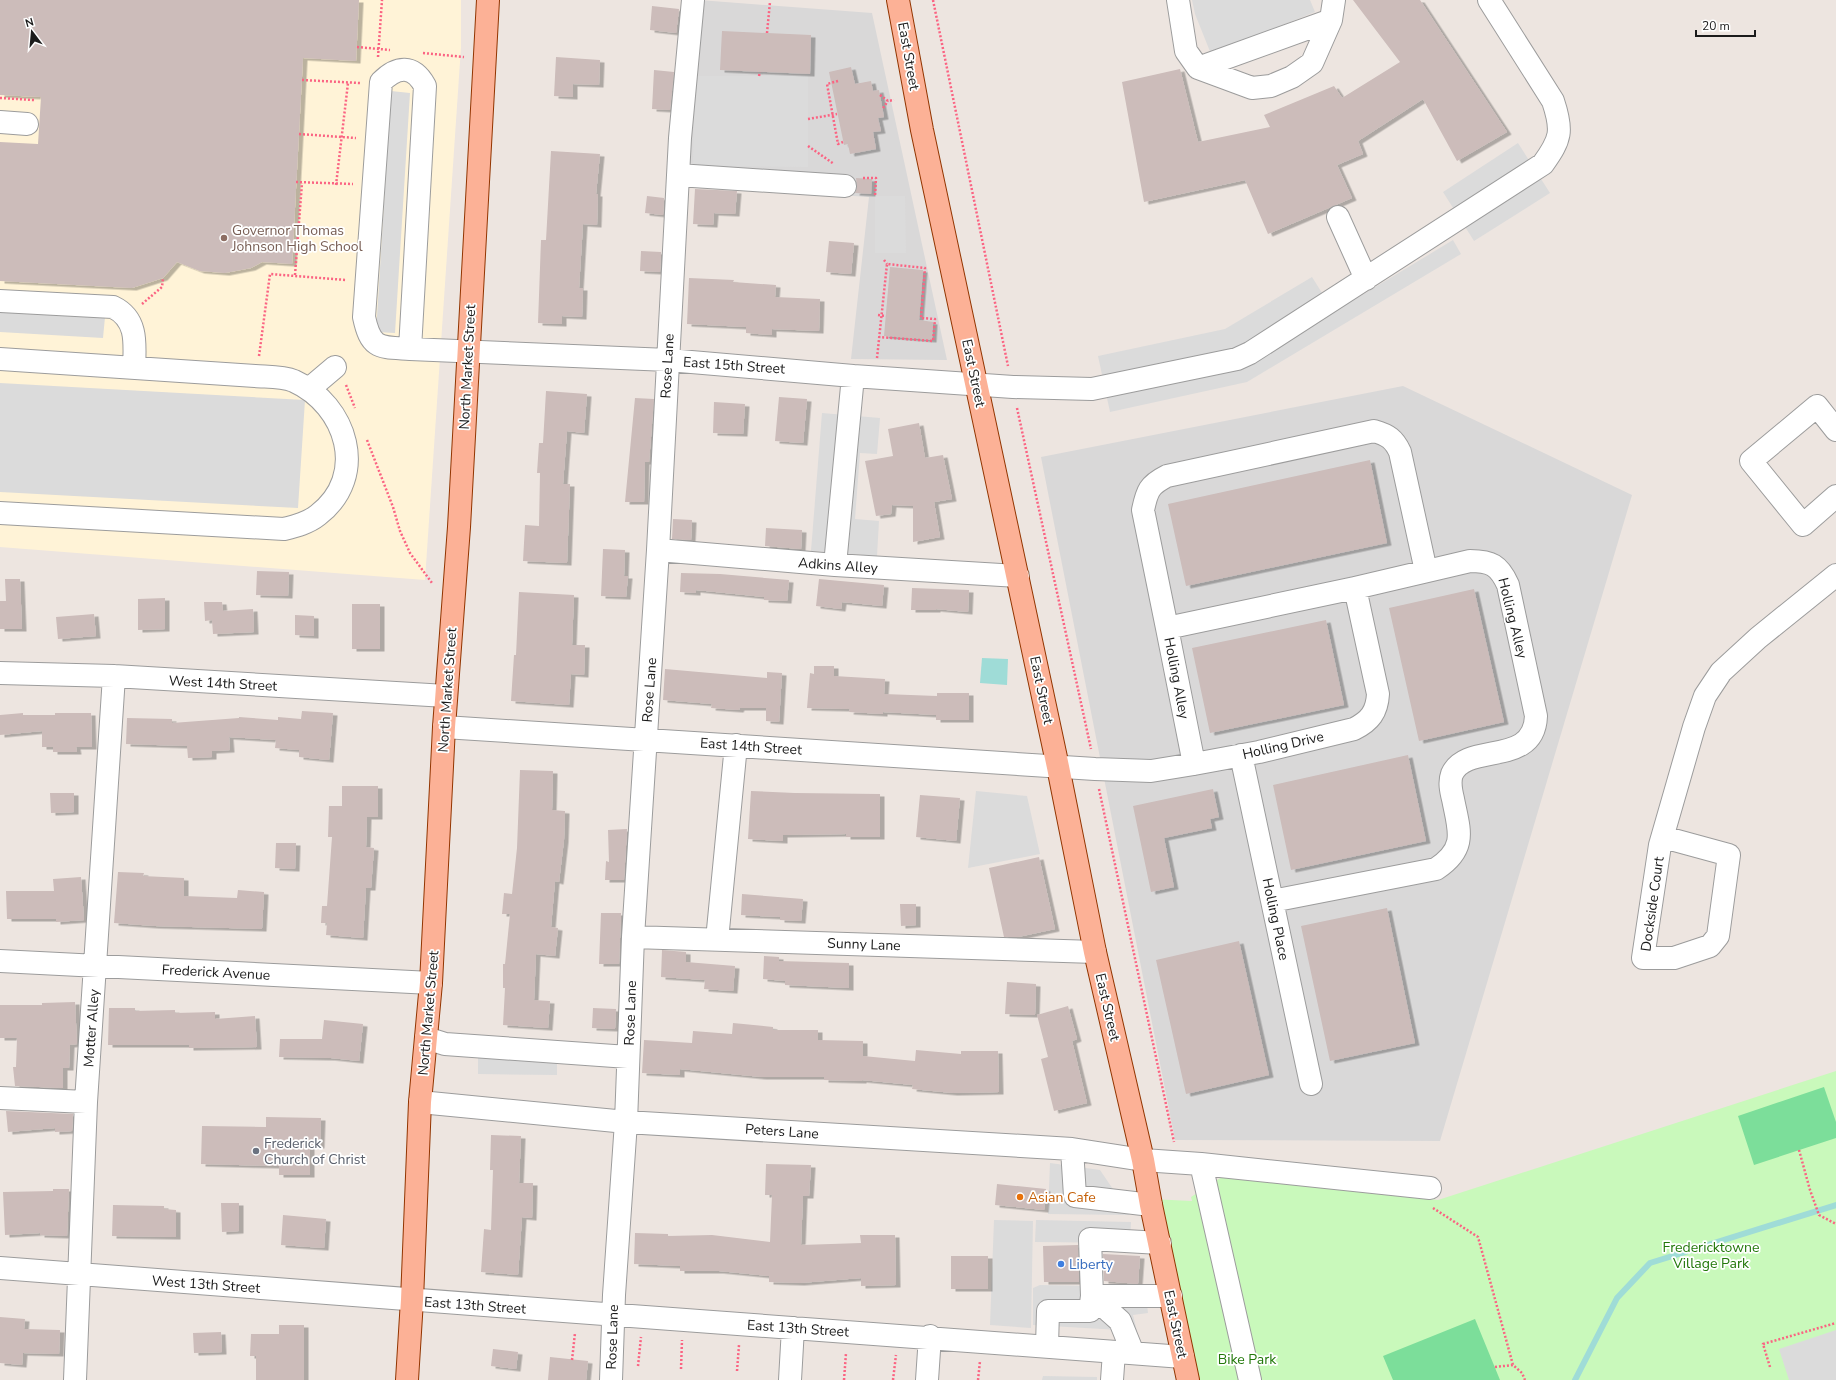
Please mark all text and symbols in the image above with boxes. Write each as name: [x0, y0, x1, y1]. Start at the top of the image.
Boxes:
north arrow: [12, 12, 52, 52]
scale bar: [1696, 12, 1755, 38]
text: N: [23, 15, 35, 31]
text: 20 m: [1702, 18, 1730, 34]
street label: East Street: [893, 21, 924, 92]
place label: Governor Thomas Johnson High School: [231, 221, 364, 256]
marker: Governor Thomas Johnson High School: [219, 233, 229, 243]
street label: North Market Street: [455, 304, 480, 430]
street label: Rose Lane: [656, 333, 679, 399]
street label: East Street: [957, 337, 990, 409]
street label: East 15th Street: [682, 352, 786, 379]
street label: Adkins Alley: [797, 553, 879, 578]
street label: Holling Alley: [1493, 576, 1532, 661]
street label: North Market Street: [434, 627, 461, 753]
street label: Holling Alley: [1159, 636, 1194, 721]
street label: East Street: [1025, 654, 1058, 726]
street label: Rose Lane: [638, 657, 661, 723]
street label: West 14th Street: [168, 671, 278, 696]
street label: Holling Drive: [1241, 727, 1326, 764]
street label: East 14th Street: [699, 733, 803, 760]
street label: Dockside Court: [1636, 855, 1669, 953]
street label: Holling Place: [1257, 876, 1294, 962]
street label: Sunny Lane: [827, 934, 901, 955]
street label: North Market Street: [414, 950, 443, 1076]
street label: Frederick Avenue: [161, 960, 271, 985]
street label: East Street: [1091, 971, 1125, 1043]
street label: Rose Lane: [620, 980, 641, 1046]
street label: Motter Alley: [79, 988, 104, 1068]
street label: Peters Lane: [744, 1119, 820, 1144]
place label: Frederick Church of Christ: [264, 1134, 365, 1169]
marker: Frederick Church of Christ: [251, 1146, 261, 1156]
place label: Asian Cafe: [1028, 1188, 1096, 1207]
marker: Asian Cafe: [1015, 1192, 1025, 1202]
park label: Fredericktowne Village Park: [1663, 1238, 1759, 1273]
place label: Liberty: [1069, 1255, 1114, 1274]
marker: Liberty: [1056, 1259, 1066, 1269]
street label: West 13th Street: [151, 1271, 261, 1298]
street label: East Street: [1159, 1288, 1192, 1360]
street label: East 13th Street: [423, 1292, 527, 1319]
street label: Rose Lane: [602, 1304, 623, 1370]
street label: East 13th Street: [746, 1315, 850, 1342]
park label: Bike Park: [1218, 1350, 1277, 1369]

